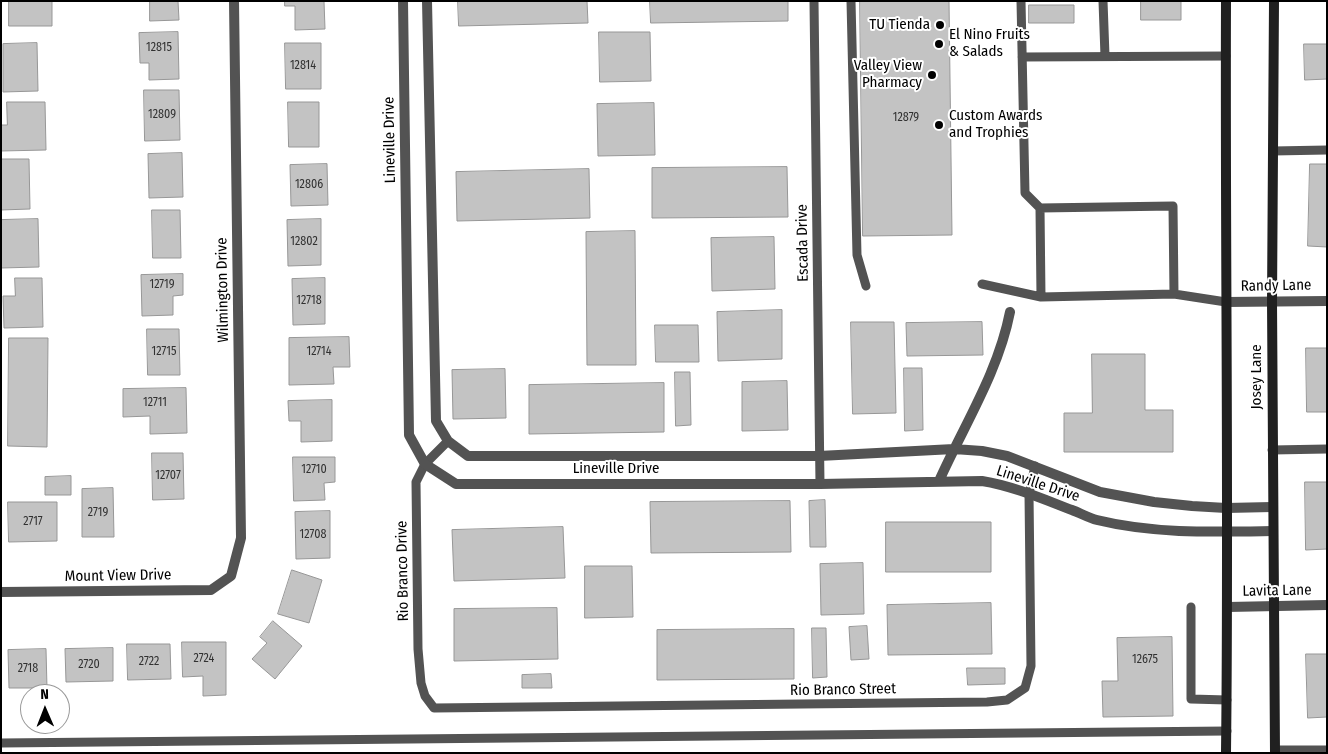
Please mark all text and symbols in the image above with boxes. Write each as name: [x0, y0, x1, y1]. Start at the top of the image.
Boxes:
place label: TU Tienda: [869, 16, 930, 34]
marker: TU Tienda: [934, 19, 946, 31]
place label: El Nino Fruits & Salads: [949, 26, 1030, 61]
marker: El Nino Fruits & Salads: [933, 38, 945, 50]
house number: 12815: [146, 41, 172, 55]
place label: Valley View Pharmacy: [854, 57, 922, 92]
house number: 12814: [290, 59, 316, 73]
marker: Valley View Pharmacy: [926, 69, 938, 81]
street label: Lineville Drive: [380, 97, 400, 183]
place label: Custom Awards and Trophies: [949, 107, 1042, 142]
house number: 12809: [148, 108, 176, 122]
house number: 12879: [893, 111, 919, 125]
marker: Custom Awards and Trophies: [933, 119, 945, 131]
house number: 12806: [295, 178, 323, 192]
street label: Escada Drive: [793, 204, 813, 282]
house number: 12802: [290, 235, 318, 249]
street label: Wilmington Drive: [213, 237, 233, 343]
street label: Randy Lane: [1240, 276, 1312, 296]
house number: 12719: [149, 278, 175, 292]
house number: 12718: [296, 294, 322, 308]
street label: Josey Lane: [1248, 344, 1266, 410]
house number: 12715: [152, 345, 176, 359]
house number: 12714: [306, 345, 332, 359]
house number: 12711: [143, 396, 167, 410]
street label: Lineville Drive: [573, 460, 659, 478]
street label: Lineville Drive: [994, 462, 1082, 506]
house number: 12710: [301, 463, 327, 477]
house number: 12707: [155, 469, 181, 483]
house number: 2719: [88, 506, 108, 520]
house number: 2717: [23, 515, 43, 529]
street label: Rio Branco Drive: [393, 520, 413, 622]
house number: 12708: [300, 528, 326, 542]
street label: Mount View Drive: [65, 566, 171, 586]
street label: Lavita Lane: [1242, 581, 1312, 601]
house number: 2724: [194, 652, 214, 666]
house number: 12675: [1132, 653, 1158, 667]
house number: 2722: [139, 655, 159, 669]
house number: 2720: [78, 658, 100, 672]
house number: 2718: [18, 662, 38, 676]
street label: Rio Branco Street: [790, 680, 896, 700]
north arrow: [20, 684, 70, 734]
text: N: [40, 686, 49, 703]

